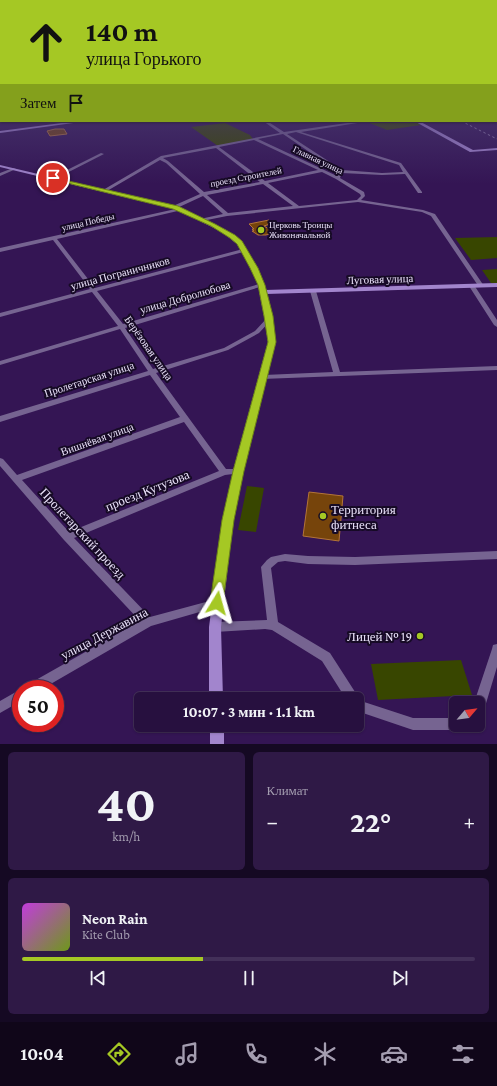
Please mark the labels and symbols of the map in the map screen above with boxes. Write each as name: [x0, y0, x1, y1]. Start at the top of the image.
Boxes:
street label: Главная улица: [291, 144, 345, 176]
pin: [36, 161, 70, 195]
street label: проезд Строителей: [209, 165, 283, 189]
street label: улица Победы: [61, 211, 115, 233]
place label: Церковь Троицы Живоначальной: [269, 220, 332, 240]
marker: Церковь Троицы Живоначальной: [256, 225, 266, 235]
street label: улица Пограничников: [69, 254, 171, 292]
street label: Луговая улица: [346, 272, 414, 286]
street label: улица Добролюбова: [138, 278, 232, 316]
street label: Берёзовая улица: [122, 314, 176, 382]
street label: Пролетарская улица: [43, 359, 136, 399]
street label: Вишнёвая улица: [59, 420, 135, 458]
street label: проезд Кутузова: [103, 467, 192, 514]
street label: Пролетарский проезд: [37, 485, 129, 582]
place label: Территория фитнеса: [331, 502, 396, 532]
marker: Территория фитнеса: [318, 511, 328, 521]
position arrow: [196, 582, 238, 624]
street label: улица Державина: [58, 604, 151, 663]
place label: Лицей № 19: [347, 629, 412, 644]
marker: Лицей № 19: [415, 631, 425, 641]
speed limit sign: 50: [12, 680, 64, 732]
north arrow: [449, 696, 485, 732]

